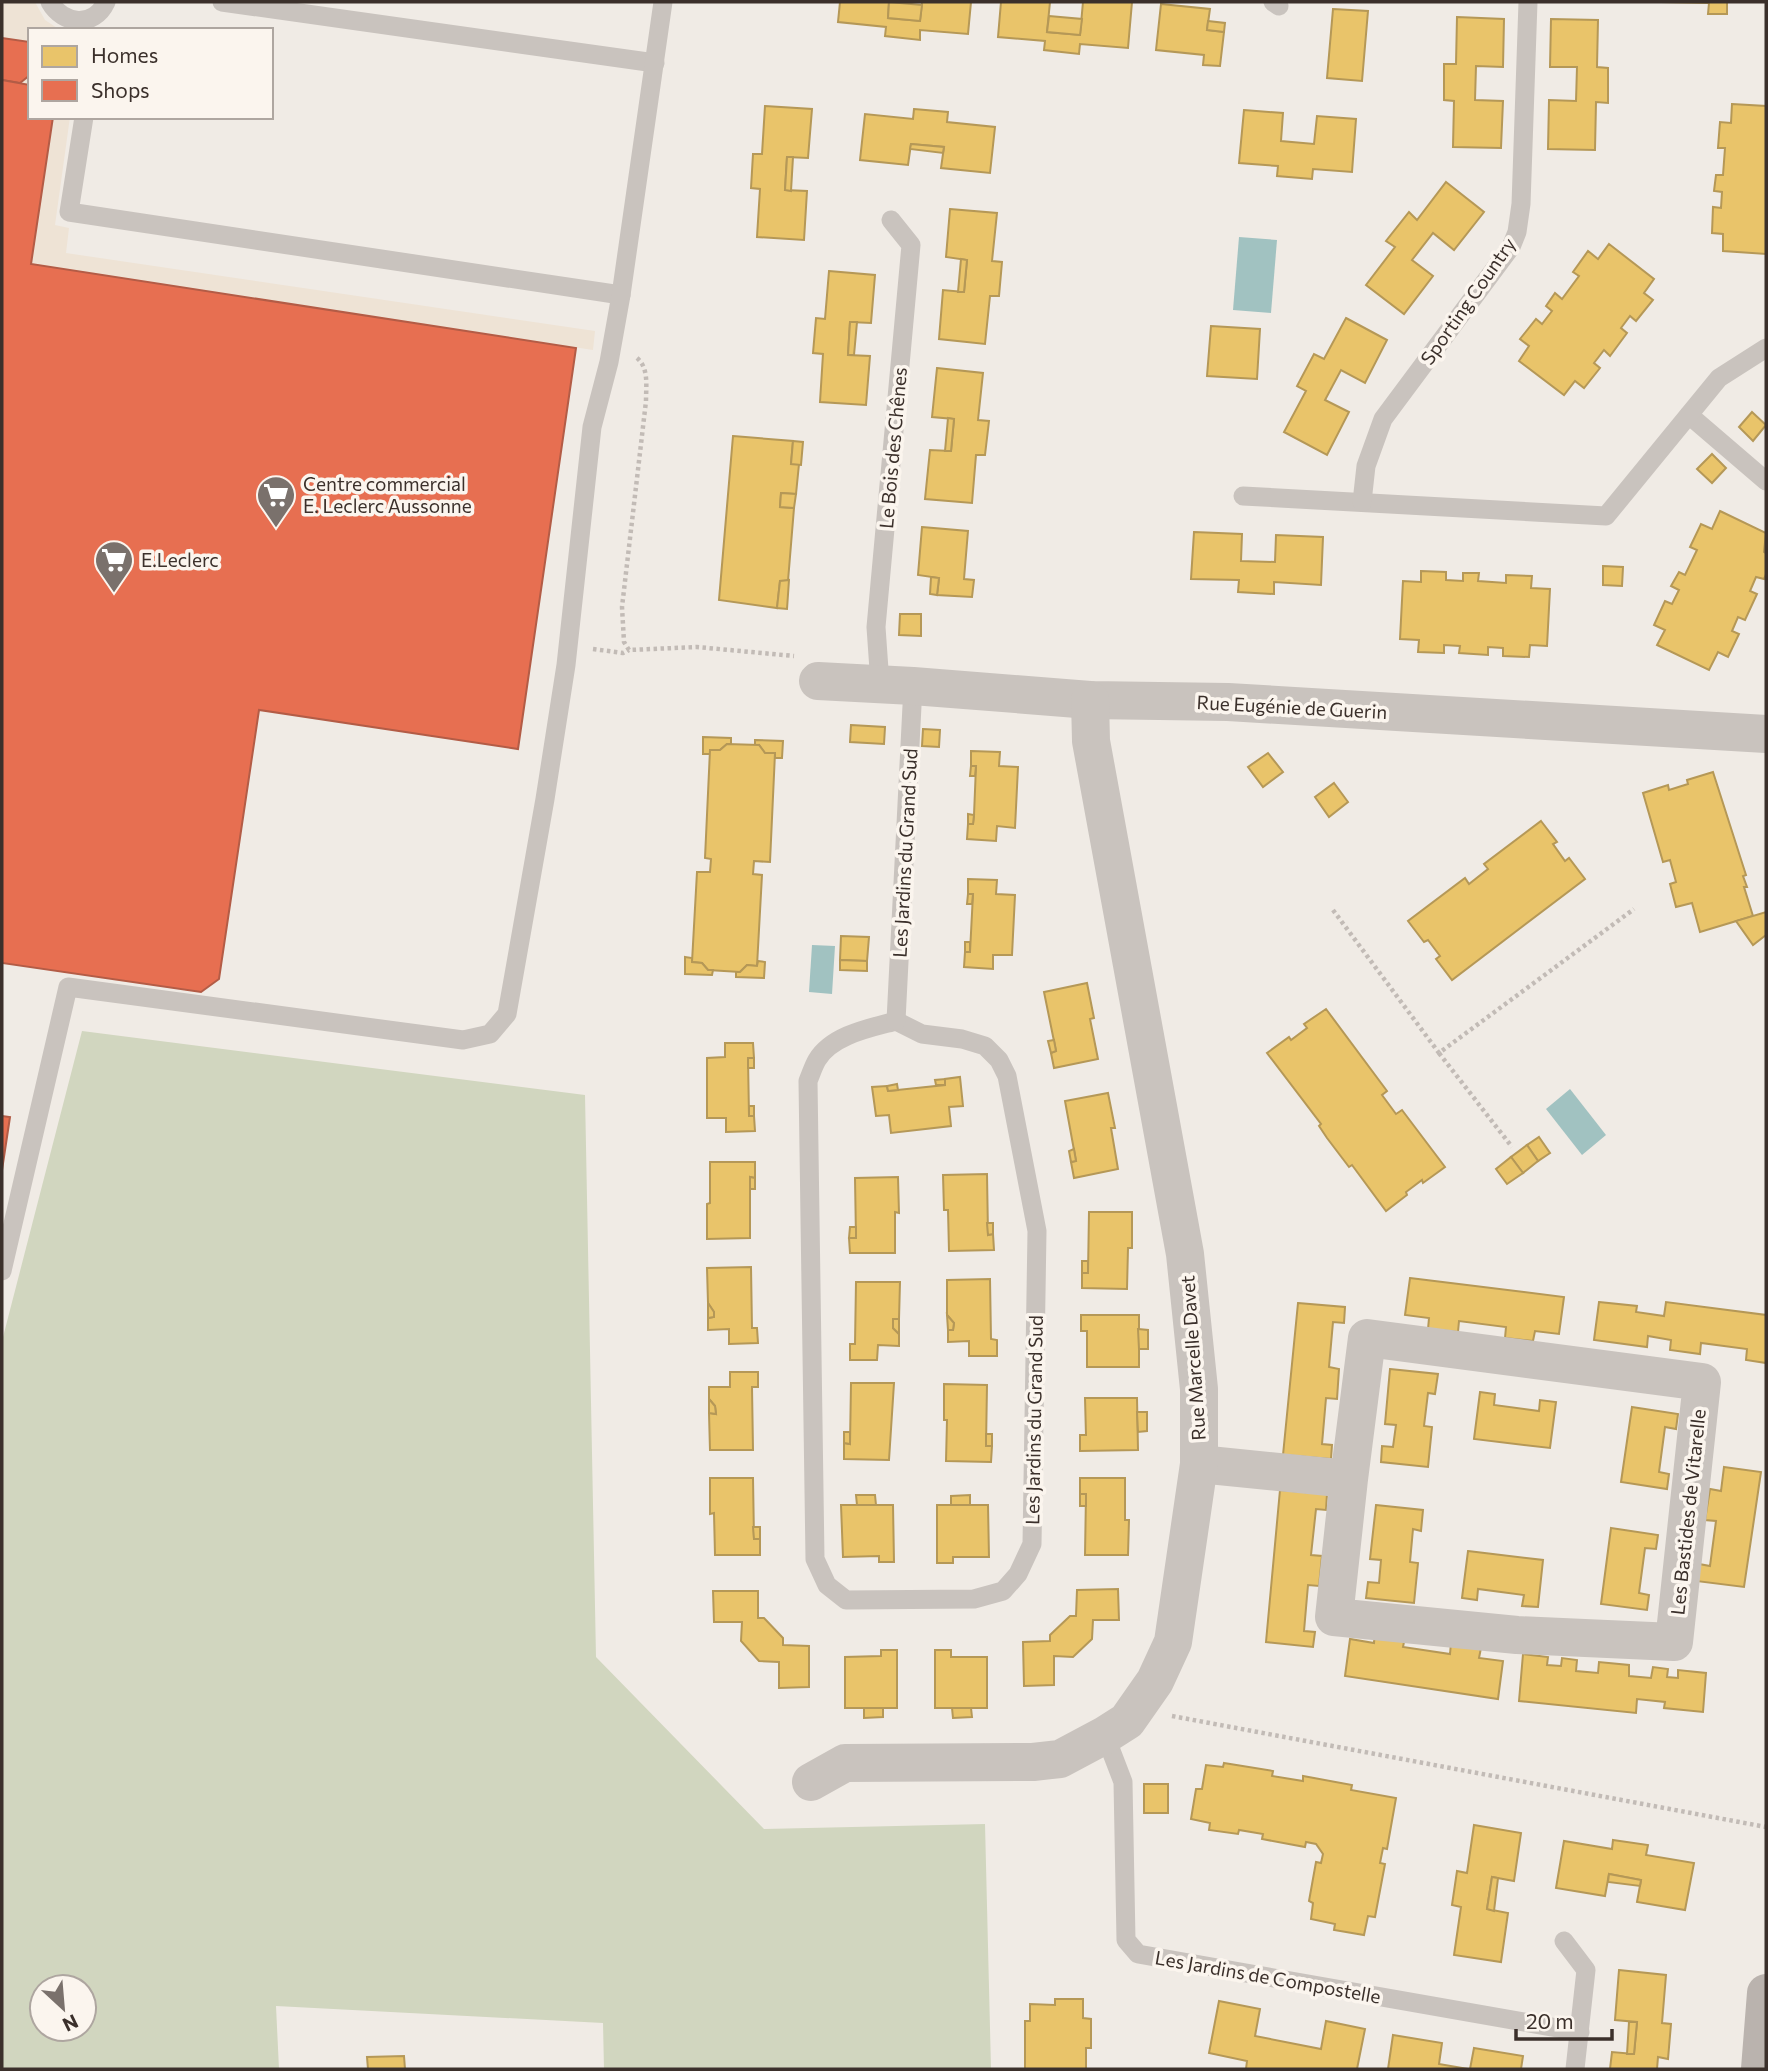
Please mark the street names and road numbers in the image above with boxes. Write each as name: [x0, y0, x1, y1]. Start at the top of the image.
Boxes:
street label: Sporting Country: [1415, 233, 1520, 369]
street label: Le Bois des Chênes: [874, 366, 911, 530]
street label: Rue Eugénie de Guerin: [1196, 690, 1388, 723]
street label: Les Jardins du Grand Sud: [888, 748, 921, 958]
street label: Rue Marcelle Davet: [1175, 1274, 1210, 1441]
street label: Les Jardins du Grand Sud: [1020, 1315, 1047, 1525]
street label: Les Bastides de Vitarelle: [1665, 1408, 1710, 1616]
street label: Les Jardins de Compostelle: [1153, 1945, 1383, 2008]

